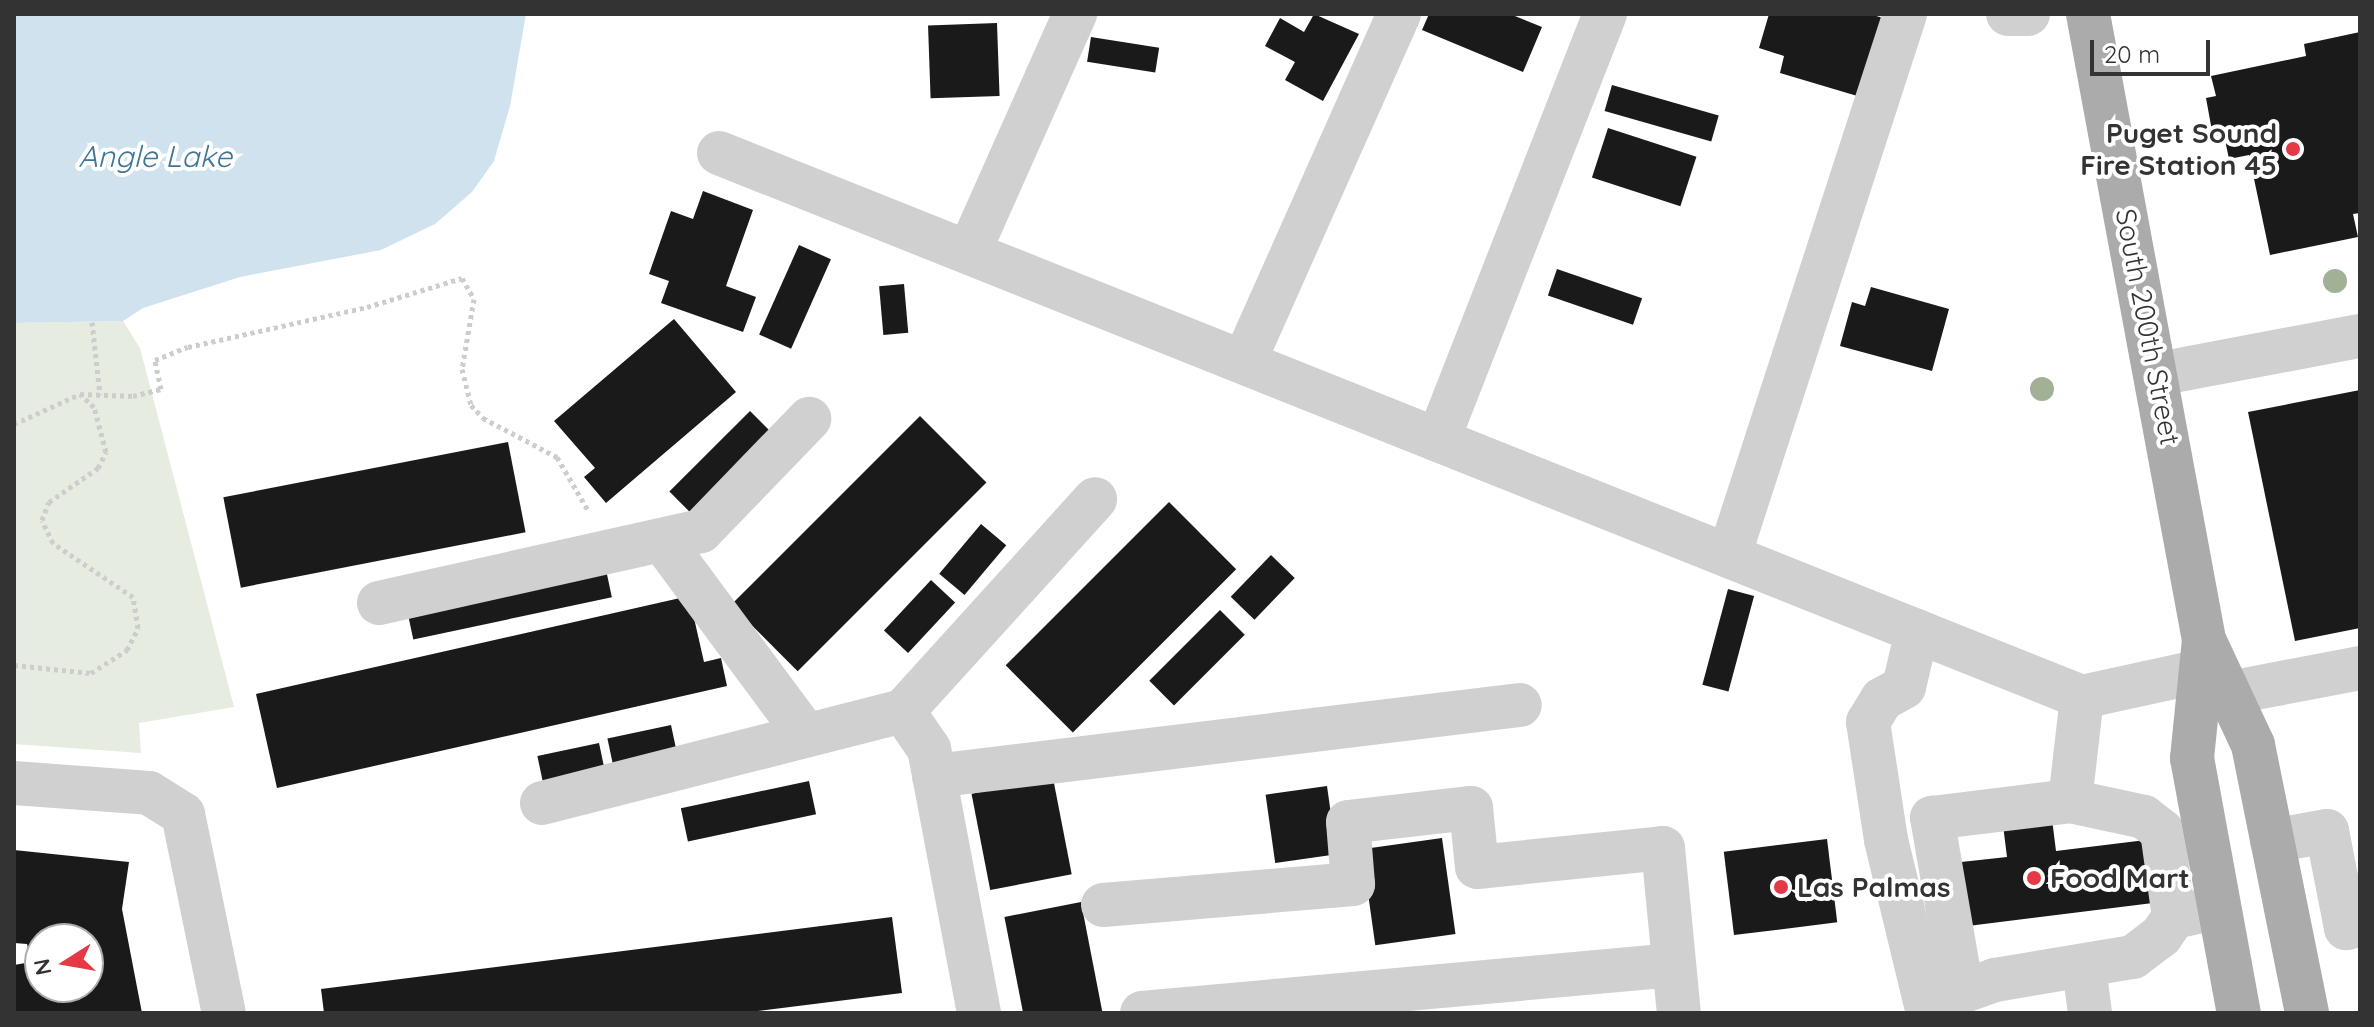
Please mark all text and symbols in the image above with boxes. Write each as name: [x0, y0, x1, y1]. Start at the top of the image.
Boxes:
scale bar: [2094, 24, 2214, 74]
text: 20 m: [2104, 39, 2160, 69]
place label: Puget Sound Fire Station 45: [2080, 116, 2277, 182]
water label: Angle Lake: [78, 138, 232, 174]
marker: Puget Sound Fire Station 45: [2284, 140, 2302, 158]
street label: South 200th Street: [2109, 206, 2187, 448]
place label: Food Mart: [2050, 861, 2190, 895]
marker: Food Mart: [2025, 869, 2043, 887]
place label: Las Palmas: [1797, 870, 1950, 904]
marker: Las Palmas: [1772, 878, 1790, 896]
north arrow: [24, 923, 104, 1003]
text: N: [27, 957, 58, 978]

